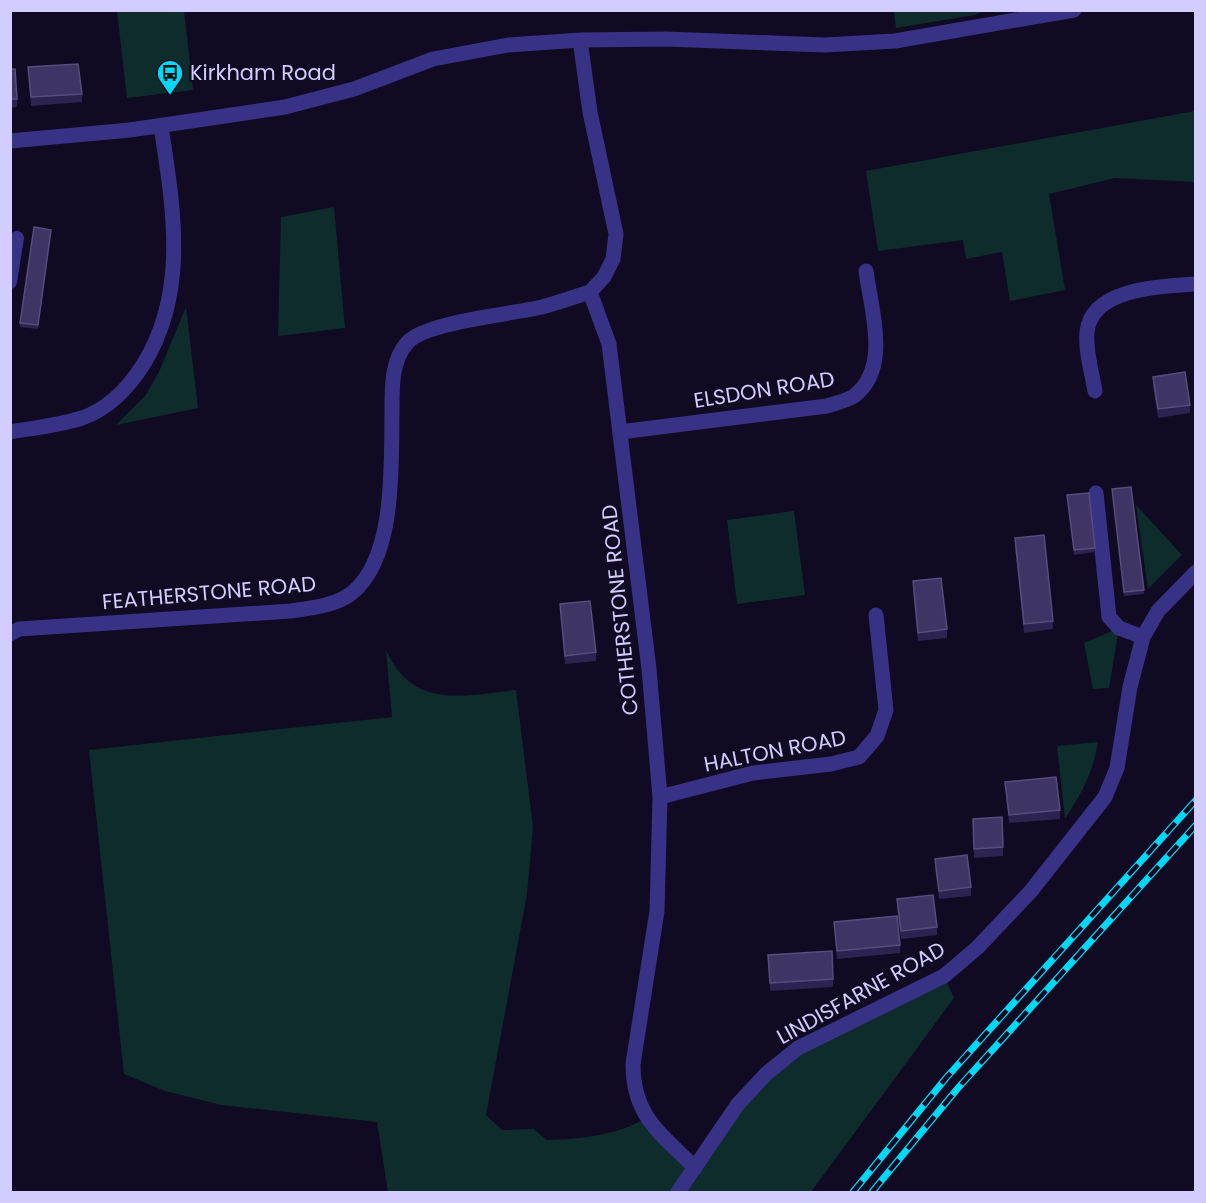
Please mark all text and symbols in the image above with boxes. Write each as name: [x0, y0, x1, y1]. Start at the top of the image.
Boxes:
bus stop icon: Kirkham Road: [155, 58, 185, 96]
place label: Kirkham Road: [190, 58, 336, 87]
street label: ELSDON ROAD: [691, 364, 836, 415]
street label: COTHERSTONE ROAD: [594, 503, 645, 717]
street label: FEATHERSTONE ROAD: [101, 569, 317, 616]
street label: HALTON ROAD: [701, 723, 848, 779]
street label: LINDISFARNE ROAD: [771, 934, 950, 1051]

